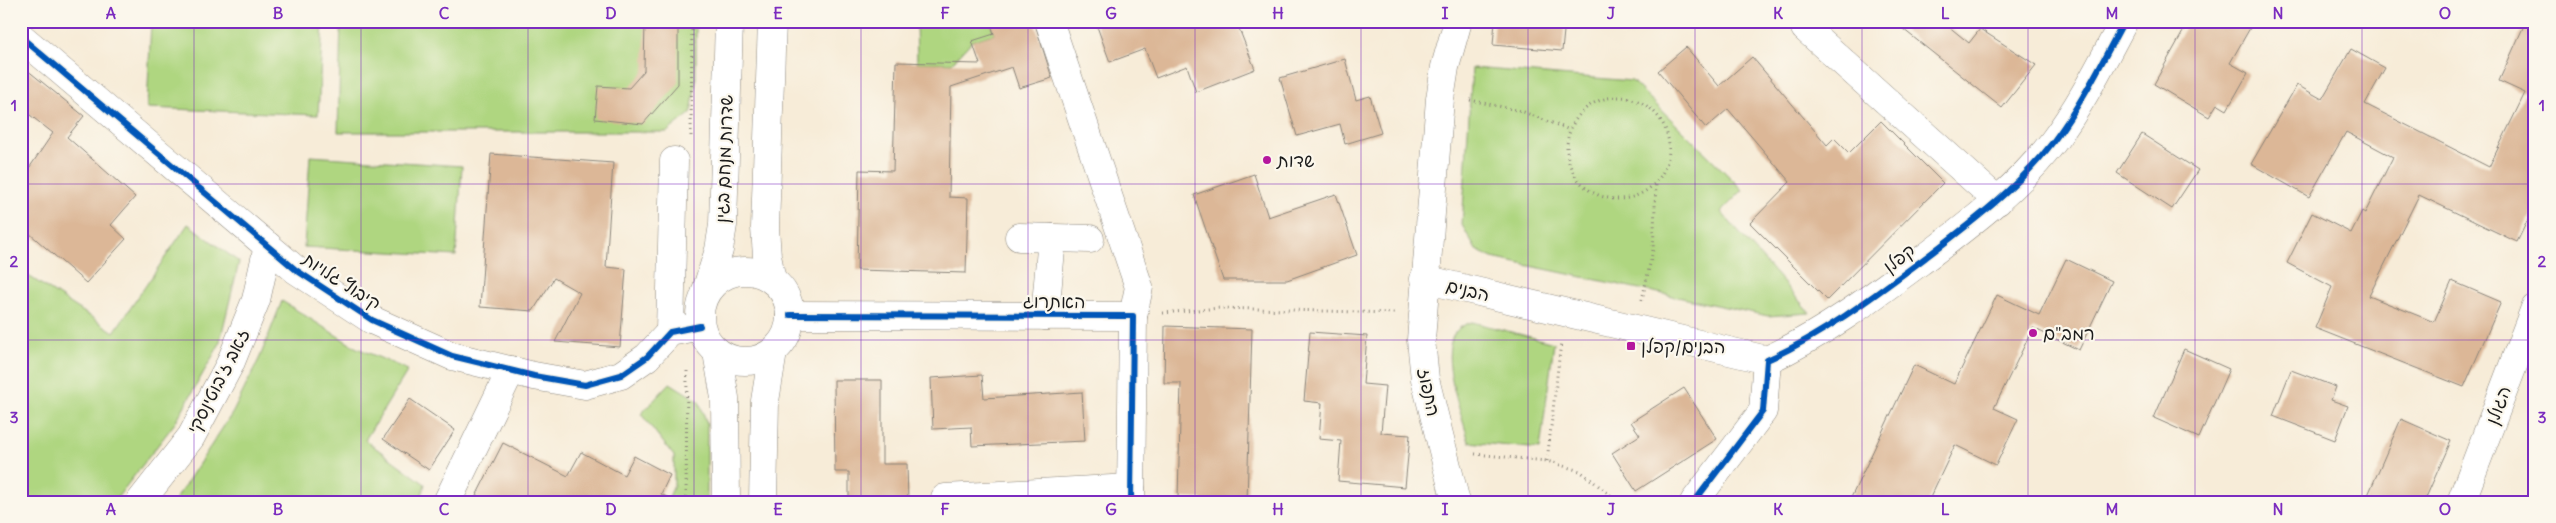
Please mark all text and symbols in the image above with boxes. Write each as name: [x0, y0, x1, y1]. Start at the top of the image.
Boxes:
text: A: [106, 3, 116, 23]
text: B: [273, 3, 284, 23]
text: C: [439, 3, 450, 23]
text: D: [605, 3, 617, 23]
text: E: [773, 3, 783, 23]
text: F: [940, 3, 950, 23]
text: G: [1105, 3, 1117, 23]
text: H: [1272, 3, 1284, 23]
text: I: [1442, 3, 1449, 23]
text: J: [1607, 3, 1616, 23]
text: K: [1773, 3, 1783, 23]
text: L: [1941, 3, 1950, 23]
text: M: [2106, 3, 2119, 23]
text: N: [2272, 3, 2284, 23]
text: O: [2439, 3, 2451, 23]
street label: שדרות מנחם בגין: [710, 94, 738, 224]
text: 1: [11, 95, 17, 115]
text: 1: [2539, 95, 2545, 115]
place label: שדות: [1276, 149, 1314, 172]
marker: שדות: [1261, 154, 1273, 166]
street label: קפלן: [1879, 239, 1919, 277]
street label: קיבוץ גלויות: [298, 247, 385, 315]
text: 2: [10, 251, 19, 271]
text: 2: [2538, 251, 2547, 271]
street label: הבנים: [1444, 274, 1492, 306]
street label: האתרוג: [1023, 290, 1085, 313]
place label: רמב"ם: [2043, 322, 2095, 345]
street label: זאב ז'בוטינסקי: [182, 325, 254, 437]
marker: רמב"ם: [2027, 327, 2039, 339]
place label: הבנים/קפלן: [1641, 335, 1726, 358]
marker: הבנים/קפלן: [1625, 340, 1637, 352]
street label: התפוז: [1413, 366, 1445, 418]
street label: הגולן: [2480, 382, 2516, 428]
text: 3: [9, 407, 19, 427]
text: 3: [2537, 407, 2547, 427]
text: A: [106, 499, 116, 519]
text: B: [273, 499, 284, 519]
text: C: [439, 499, 450, 519]
text: D: [605, 499, 617, 519]
text: E: [773, 499, 783, 519]
text: F: [940, 499, 950, 519]
text: G: [1105, 499, 1117, 519]
text: H: [1272, 499, 1284, 519]
text: I: [1442, 499, 1449, 519]
text: J: [1607, 499, 1616, 519]
text: K: [1773, 499, 1783, 519]
text: L: [1941, 499, 1950, 519]
text: M: [2106, 499, 2119, 519]
text: N: [2272, 499, 2284, 519]
text: O: [2439, 499, 2451, 519]

